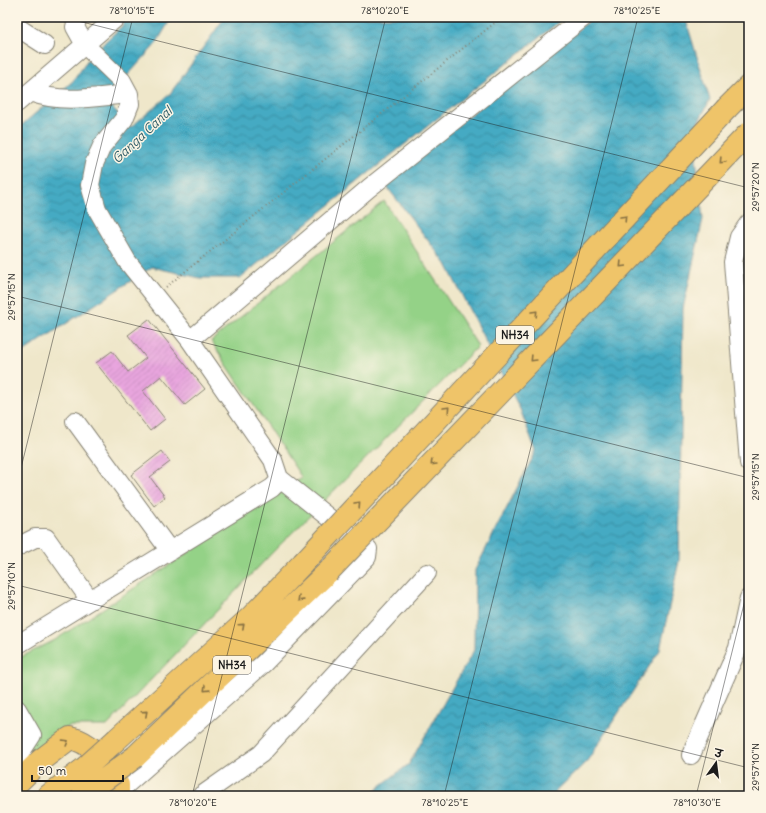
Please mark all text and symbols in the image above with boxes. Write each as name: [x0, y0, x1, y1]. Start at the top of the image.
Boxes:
text: 78°10'15"E: [109, 4, 155, 17]
text: 78°10'20"E: [361, 4, 409, 17]
text: 78°10'25"E: [614, 4, 661, 17]
water label: Ganga Canal: [108, 101, 177, 167]
one-way arrow: [719, 156, 727, 164]
text: 29°57'20"N: [749, 162, 762, 212]
one-way arrow: [619, 216, 626, 223]
one-way arrow: [620, 260, 627, 268]
text: 29°57'15"N: [5, 273, 18, 321]
one-way arrow: [530, 311, 537, 318]
road number: NH34: [496, 326, 534, 344]
one-way arrow: [530, 354, 537, 362]
one-way arrow: [442, 406, 449, 413]
text: 29°57'15"N: [749, 453, 762, 501]
one-way arrow: [430, 458, 438, 466]
one-way arrow: [353, 501, 360, 508]
text: 29°57'10"N: [5, 562, 18, 610]
one-way arrow: [297, 594, 305, 602]
one-way arrow: [237, 623, 244, 630]
road number: NH34: [213, 656, 251, 674]
one-way arrow: [203, 684, 211, 692]
one-way arrow: [141, 711, 148, 718]
one-way arrow: [62, 739, 69, 747]
north arrow: [696, 743, 736, 783]
text: 29°57'10"N: [749, 743, 762, 791]
text: उ: [712, 745, 725, 761]
scale bar: [32, 757, 123, 783]
text: 50 m: [38, 763, 67, 778]
text: 78°10'20"E: [169, 796, 217, 809]
text: 78°10'25"E: [422, 796, 469, 809]
text: 78°10'30"E: [673, 796, 721, 809]

